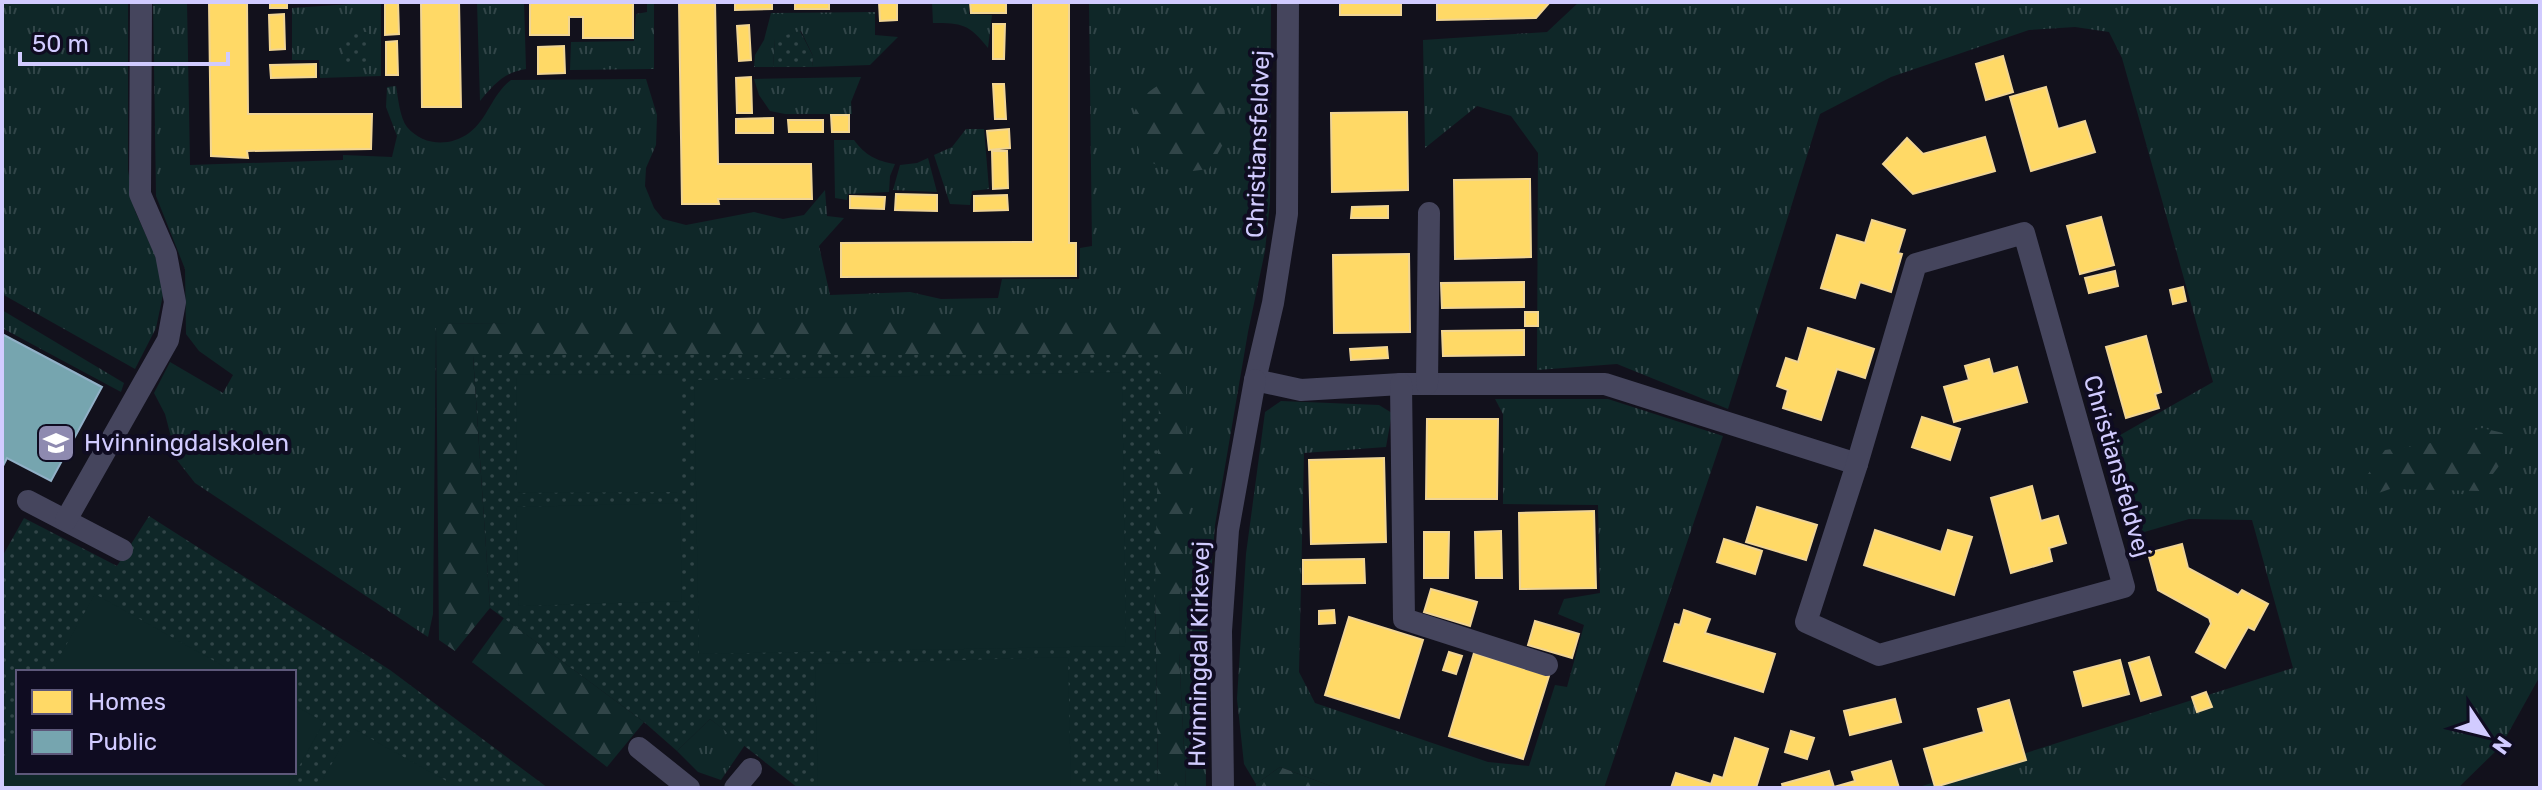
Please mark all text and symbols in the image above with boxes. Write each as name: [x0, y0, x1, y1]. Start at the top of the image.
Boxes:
scale bar: [20, 16, 228, 66]
text: 50 m: [32, 30, 89, 58]
street label: Christiansfeldvej: [1241, 50, 1275, 238]
street label: Christiansfeldvej: [2078, 372, 2156, 560]
school or university icon: Hvinningdalskolen: [35, 422, 77, 464]
place label: Hvinningdalskolen: [84, 429, 289, 457]
street label: Hvinningdal Kirkevej: [1183, 541, 1215, 767]
legend: [16, 670, 296, 774]
text: Homes: [88, 688, 166, 716]
north arrow: [2446, 694, 2526, 774]
text: Public: [88, 728, 157, 756]
text: N: [2486, 731, 2518, 759]

